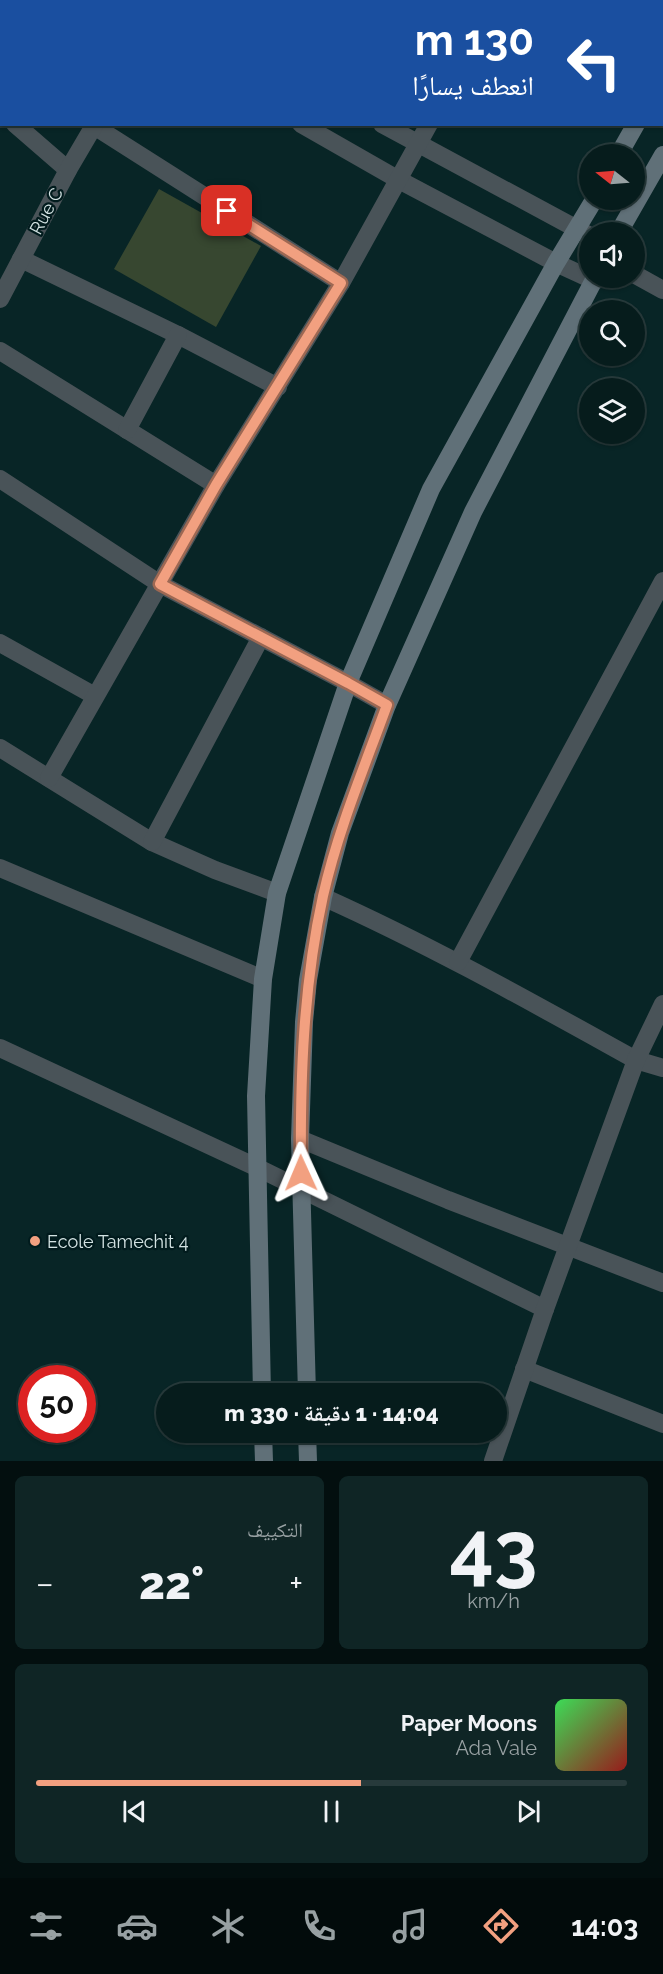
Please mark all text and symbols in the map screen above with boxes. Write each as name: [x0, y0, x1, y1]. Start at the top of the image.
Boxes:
text: 130 m: [415, 16, 534, 65]
icon: left: [555, 24, 633, 102]
text: انعطف يسارًا: [412, 70, 534, 101]
north arrow: [579, 144, 645, 210]
map controls: [579, 144, 645, 444]
street label: Rue C: [25, 184, 67, 238]
pin: [201, 185, 252, 236]
icon: arrive: [210, 194, 243, 227]
button: sound: [579, 222, 645, 288]
button: search: [579, 300, 645, 366]
button: layers: [579, 378, 645, 444]
position arrow: [269, 1141, 333, 1205]
place label: Ecole Tamechit 4: [47, 1231, 189, 1252]
marker: Ecole Tamechit 4: [28, 1234, 42, 1248]
speed limit sign: 50: [18, 1365, 96, 1443]
text: 14:04 · 1 دقيقة · 330 m: [224, 1400, 439, 1426]
text: 43: [449, 1504, 538, 1595]
text: التكييف: [247, 1518, 303, 1542]
text: 22°: [139, 1557, 204, 1610]
text: −: [36, 1564, 54, 1603]
text: +: [289, 1564, 303, 1603]
text: km/h: [467, 1589, 520, 1613]
text: Paper Moons: [401, 1710, 537, 1736]
text: Ada Vale: [455, 1736, 537, 1760]
icon: previous: [118, 1795, 151, 1828]
icon: pause: [315, 1795, 348, 1828]
icon: next: [512, 1795, 545, 1828]
icon: filters: [25, 1905, 67, 1947]
icon: car: [116, 1905, 158, 1947]
icon: climate: [207, 1905, 249, 1947]
icon: phone: [298, 1905, 340, 1947]
icon: music: [389, 1905, 431, 1947]
icon: directions: [480, 1905, 522, 1947]
text: 14:03: [571, 1911, 638, 1942]

